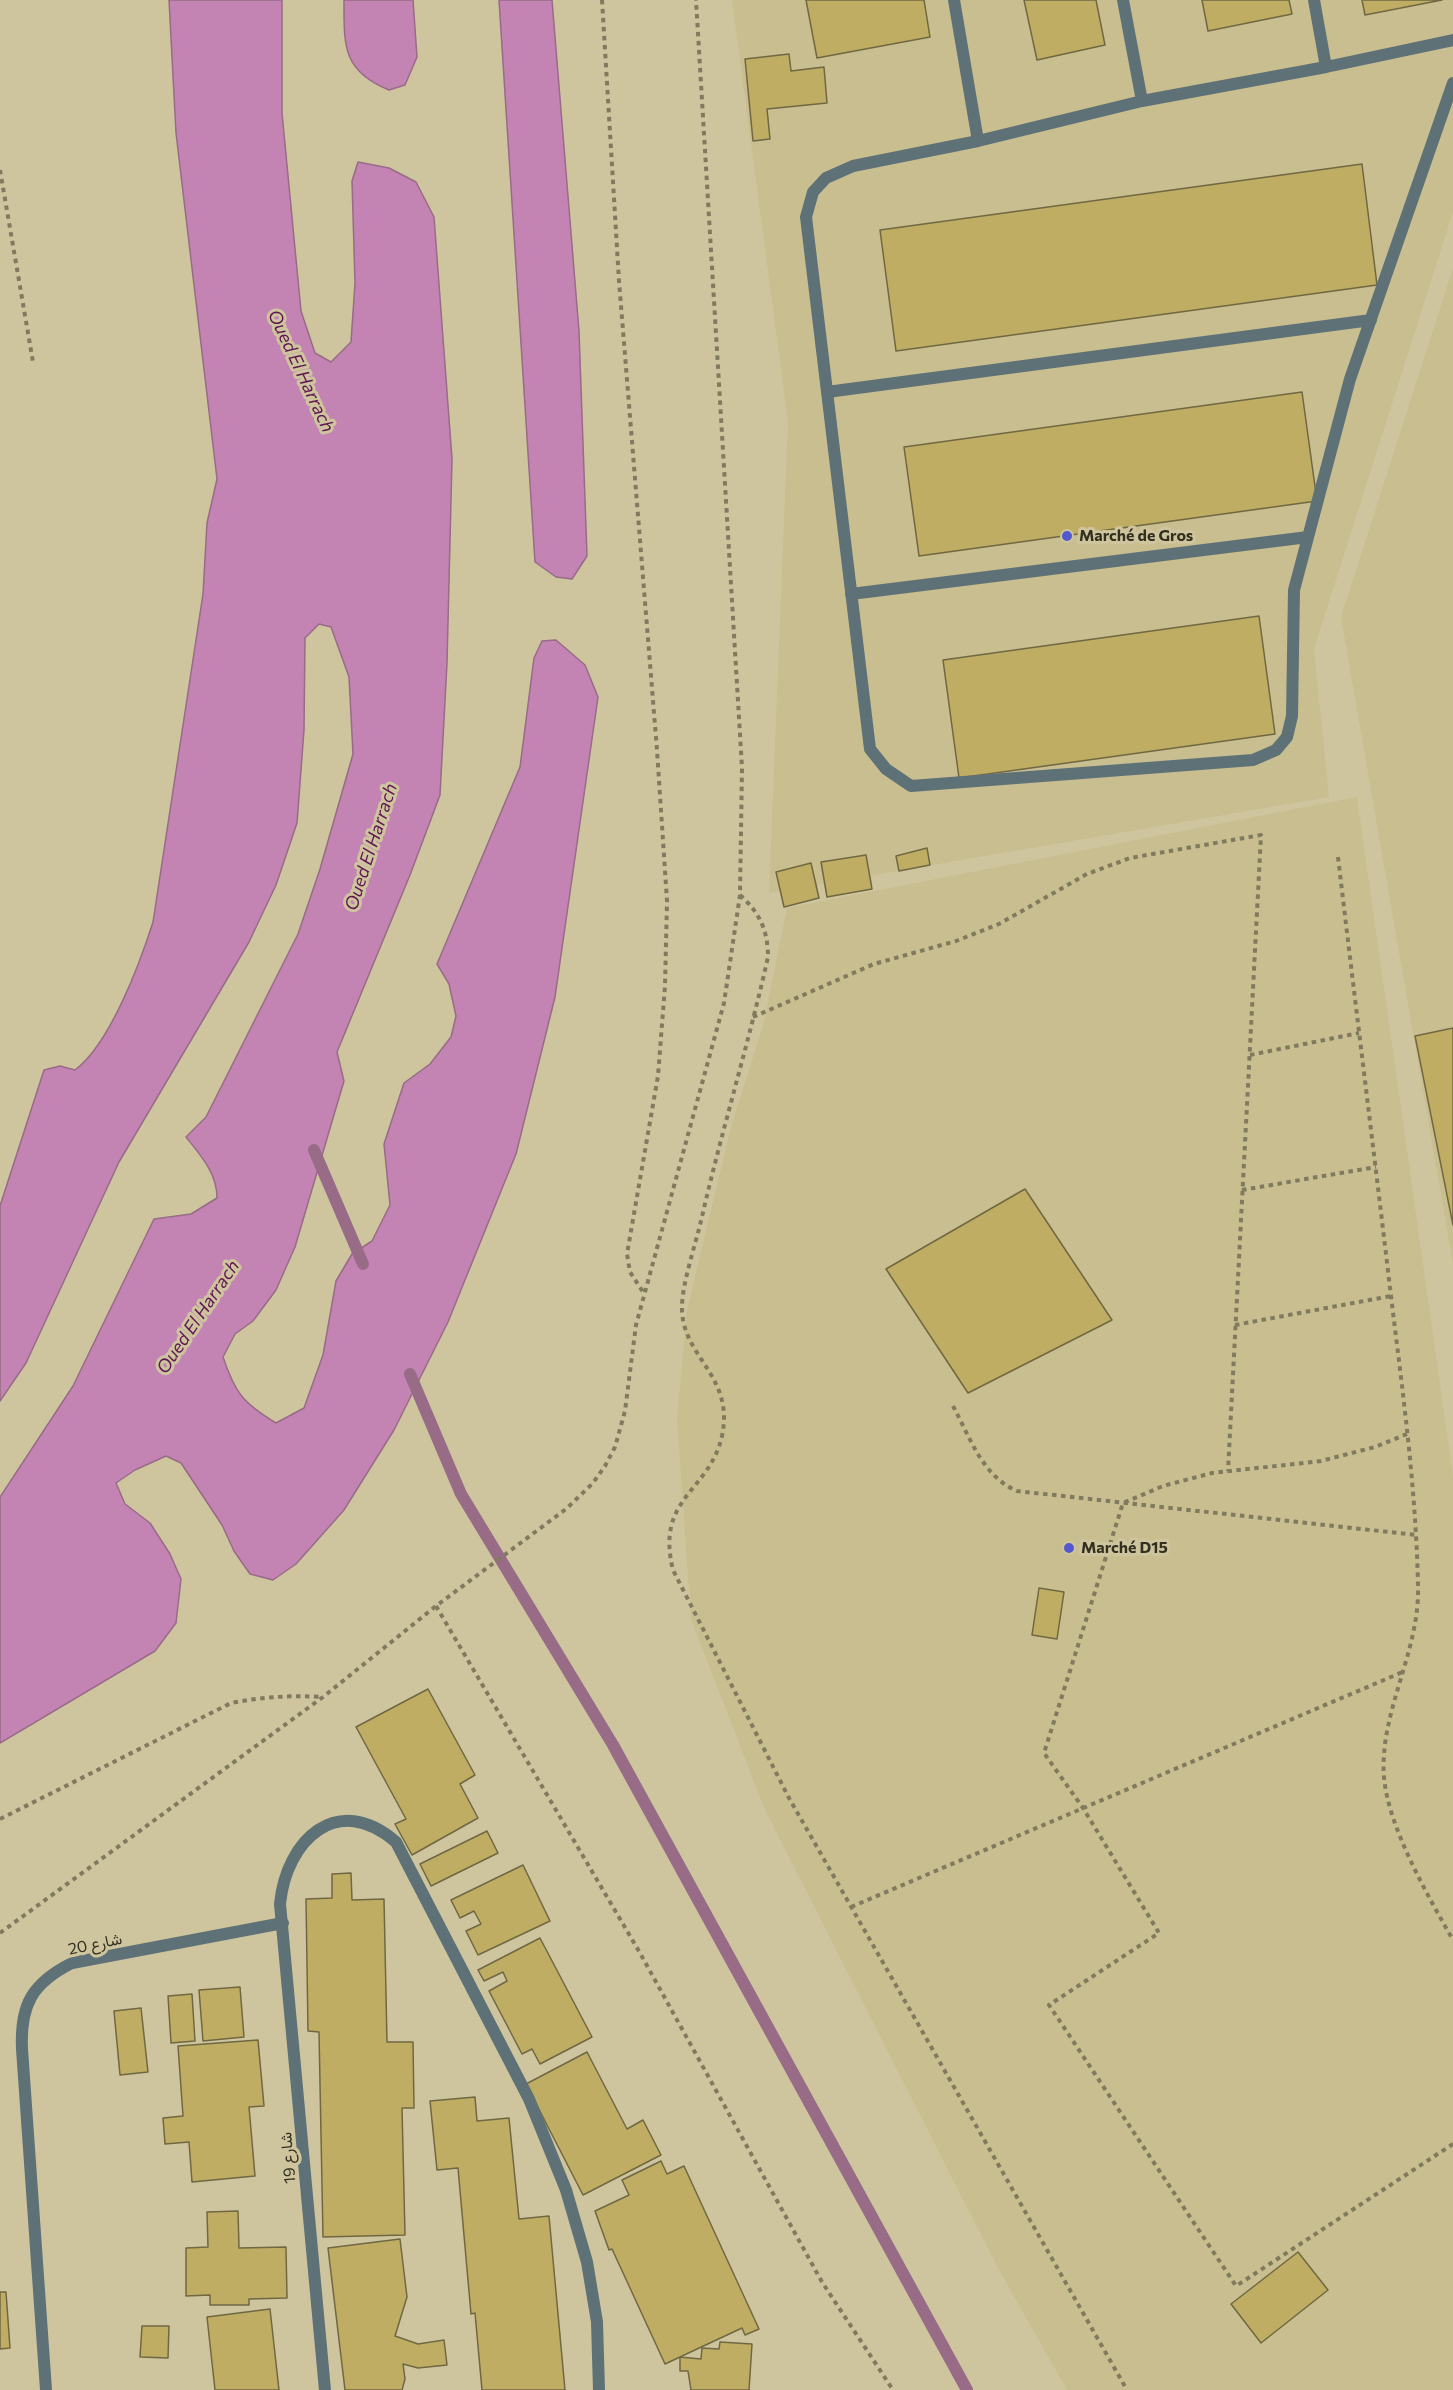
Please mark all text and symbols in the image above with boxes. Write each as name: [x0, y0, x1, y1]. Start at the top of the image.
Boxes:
water label: Oued El Harrach: [263, 306, 339, 436]
place label: Marché de Gros: [1079, 526, 1193, 546]
marker: Marché de Gros: [1060, 529, 1074, 543]
water label: Oued El Harrach: [340, 781, 402, 913]
water label: Oued El Harrach: [152, 1256, 244, 1378]
place label: Marché D15: [1081, 1538, 1168, 1558]
marker: Marché D15: [1062, 1541, 1076, 1555]
street label: شارع 20: [66, 1929, 124, 1959]
street label: شارع 19: [276, 2131, 300, 2185]

